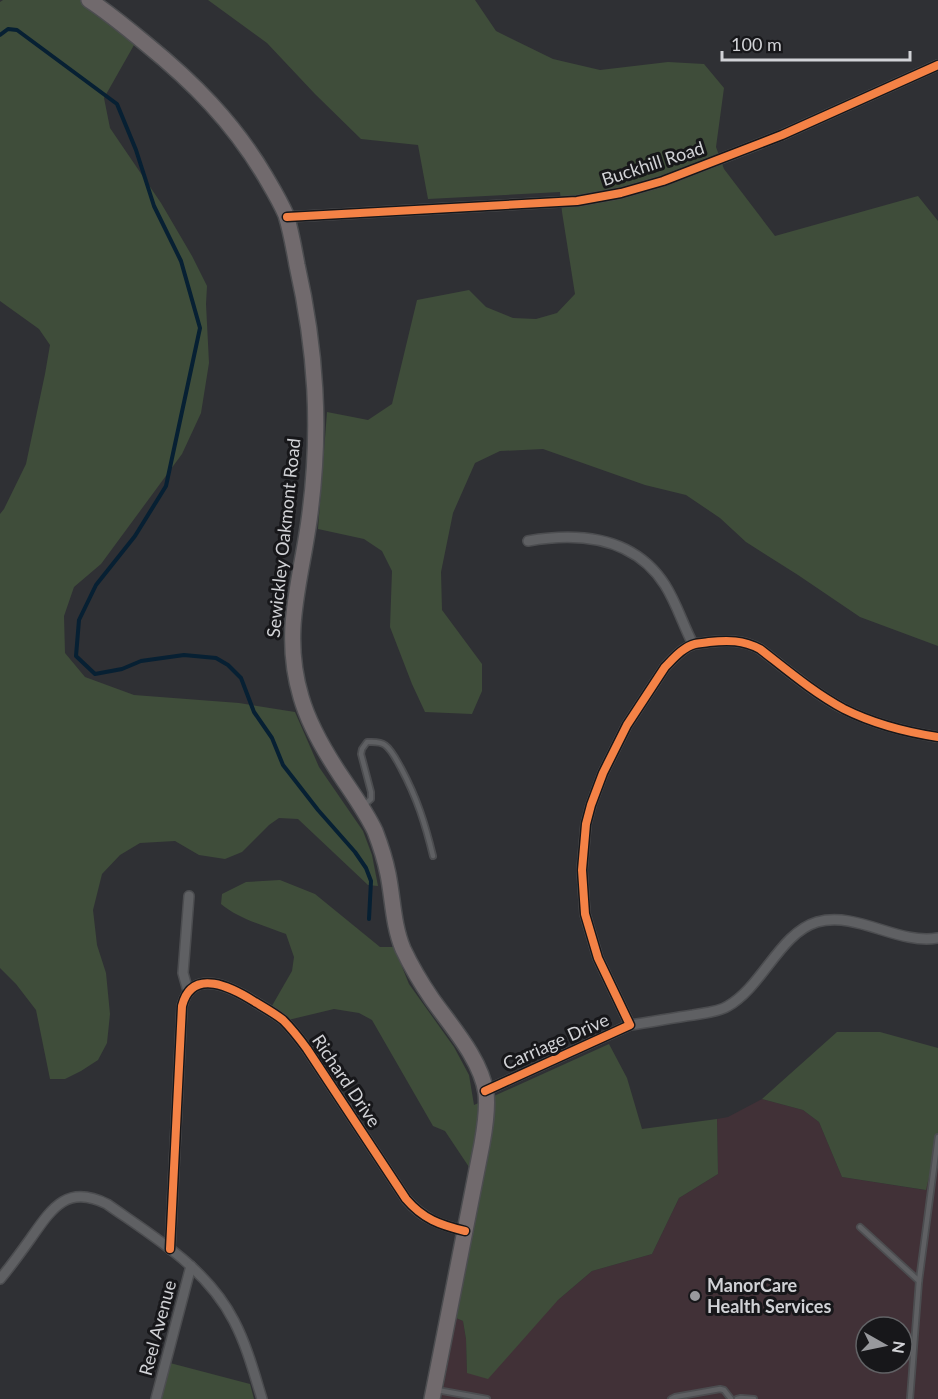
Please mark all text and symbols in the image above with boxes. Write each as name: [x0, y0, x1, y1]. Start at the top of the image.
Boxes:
scale bar: [722, 24, 910, 62]
text: 100 m: [731, 33, 782, 55]
street label: Buckhill Road: [599, 136, 707, 190]
street label: Sewickley Oakmont Road: [262, 437, 304, 639]
street label: Carriage Drive: [499, 1008, 612, 1074]
street label: Richard Drive: [308, 1030, 386, 1131]
place label: ManorCare Health Services: [707, 1274, 831, 1317]
street label: Reel Avenue: [134, 1278, 180, 1378]
marker: ManorCare Health Services: [688, 1289, 702, 1303]
north arrow: [854, 1315, 914, 1375]
text: N: [889, 1340, 910, 1355]

